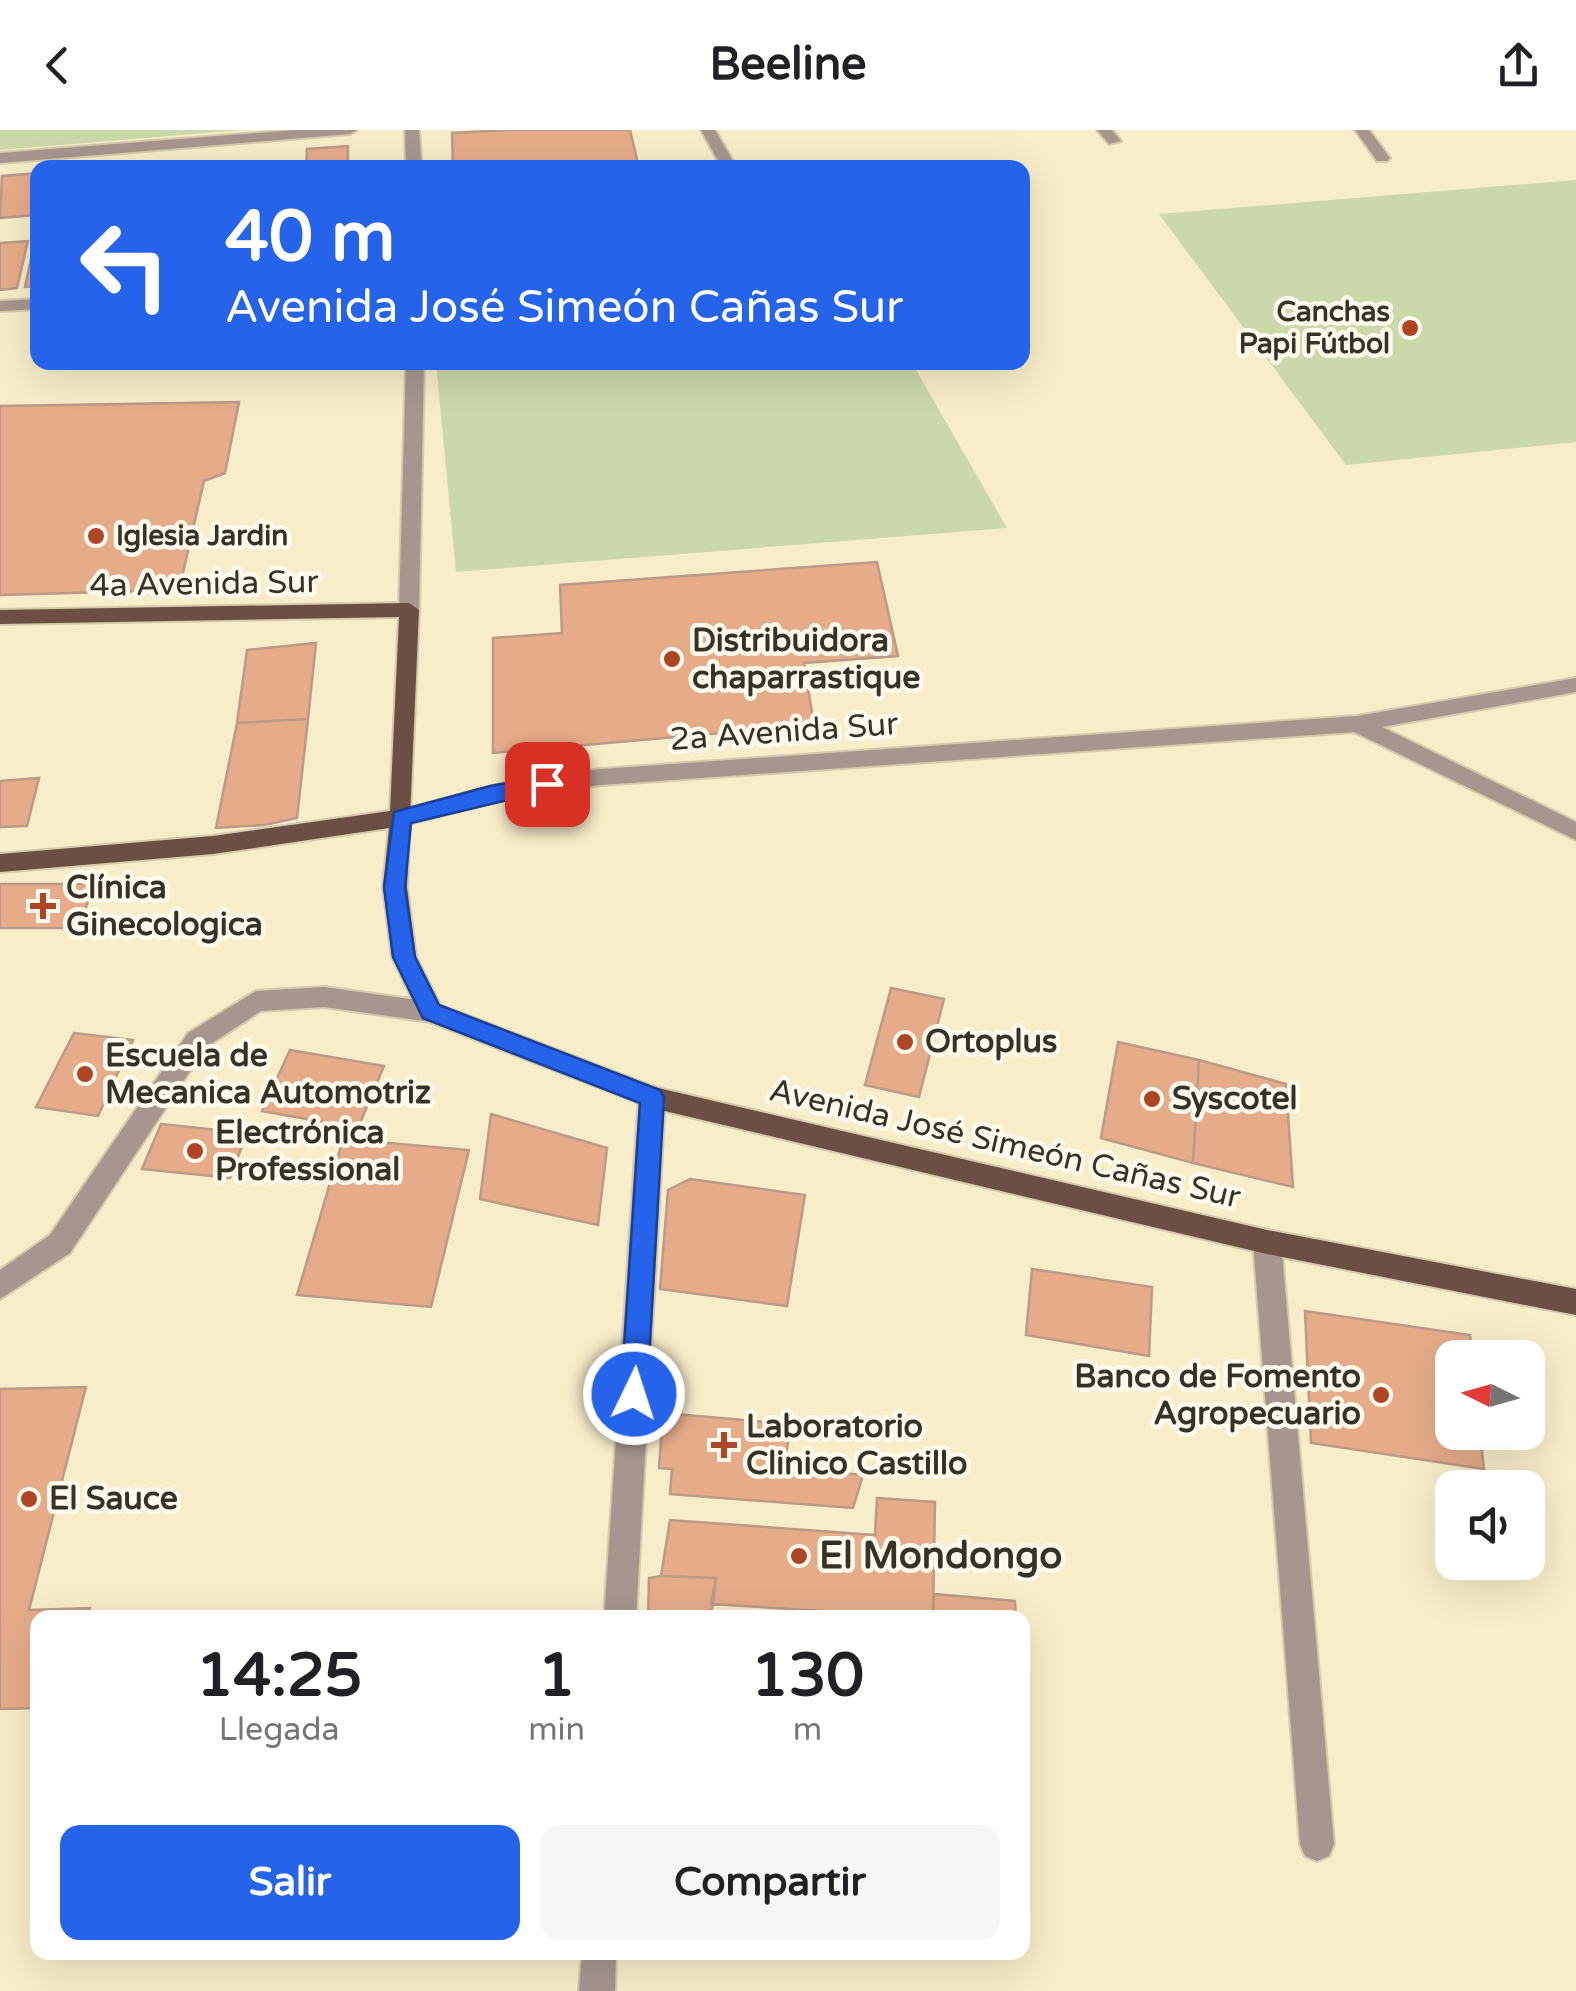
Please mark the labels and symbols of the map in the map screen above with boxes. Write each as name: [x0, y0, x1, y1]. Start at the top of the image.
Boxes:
place label: Canchas Papi Fútbol: [1239, 295, 1390, 361]
marker: Canchas Papi Fútbol: [1399, 317, 1421, 339]
place label: Iglesia Jardin: [116, 519, 288, 553]
marker: Iglesia Jardin: [85, 525, 107, 547]
street label: 4a Avenida Sur: [89, 563, 320, 605]
place label: Distribuidora chaparrastique: [692, 622, 920, 697]
marker: Distribuidora chaparrastique: [661, 648, 683, 670]
street label: 2a Avenida Sur: [668, 705, 900, 759]
pin: [505, 742, 590, 827]
place label: Clínica Ginecologica: [66, 869, 263, 944]
marker: Clínica Ginecologica: [30, 893, 56, 919]
place label: Ortoplus: [925, 1023, 1057, 1061]
marker: Ortoplus: [894, 1031, 916, 1053]
place label: Escuela de Mecanica Automotriz: [105, 1037, 431, 1112]
marker: Escuela de Mecanica Automotriz: [74, 1063, 96, 1085]
street label: Avenida José Simeón Cañas Sur: [766, 1071, 1245, 1217]
place label: Syscotel: [1172, 1080, 1298, 1118]
marker: Syscotel: [1141, 1088, 1163, 1110]
place label: Electrónica Professional: [215, 1114, 400, 1189]
marker: Electrónica Professional: [184, 1140, 206, 1162]
north arrow: [1435, 1340, 1545, 1450]
position arrow: [582, 1342, 686, 1446]
place label: Banco de Fomento Agropecuario: [1074, 1358, 1361, 1433]
marker: Banco de Fomento Agropecuario: [1370, 1384, 1392, 1406]
place label: Laboratorio Clinico Castillo: [746, 1408, 967, 1483]
marker: Laboratorio Clinico Castillo: [711, 1432, 737, 1458]
place label: El Sauce: [49, 1480, 178, 1518]
marker: El Sauce: [18, 1488, 40, 1510]
place label: El Mondongo: [819, 1533, 1062, 1579]
marker: El Mondongo: [788, 1545, 810, 1567]

